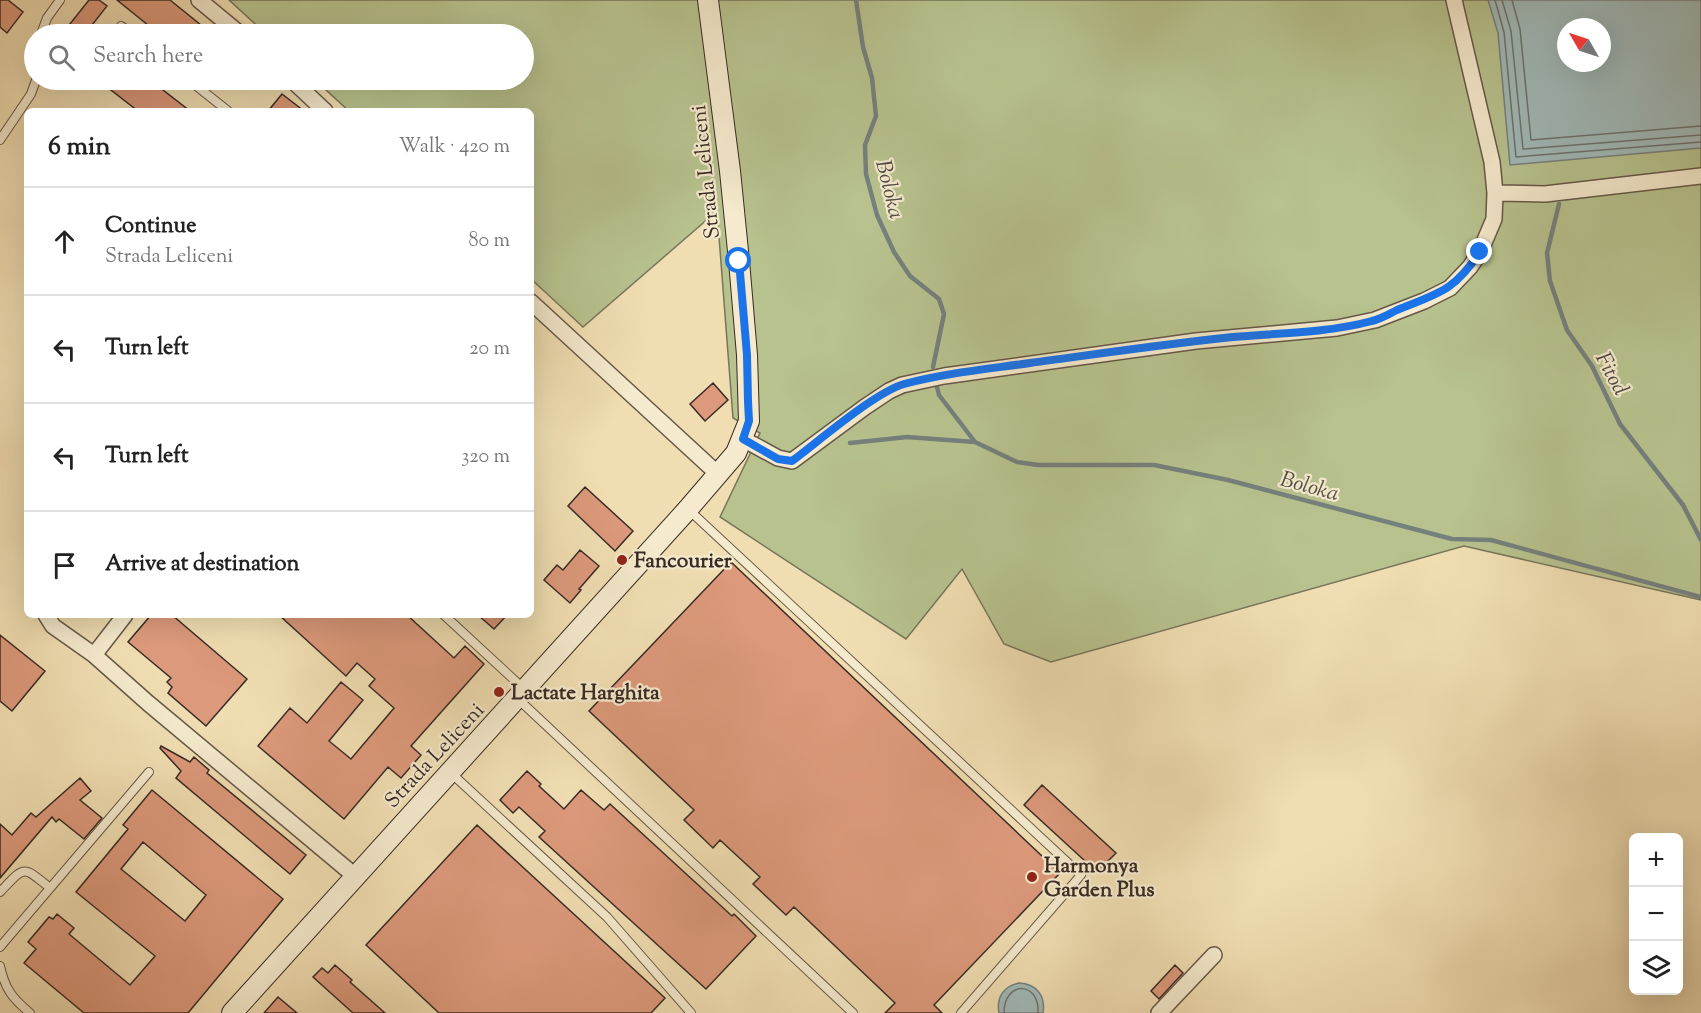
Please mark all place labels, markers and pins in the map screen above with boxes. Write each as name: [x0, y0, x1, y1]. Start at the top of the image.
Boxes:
place label: Fancourier: [634, 547, 732, 577]
marker: Fancourier: [615, 553, 629, 567]
place label: Lactate Harghita: [511, 679, 660, 709]
marker: Lactate Harghita: [492, 685, 506, 699]
place label: Harmonya Garden Plus: [1044, 852, 1155, 906]
marker: Harmonya Garden Plus: [1025, 870, 1039, 884]

